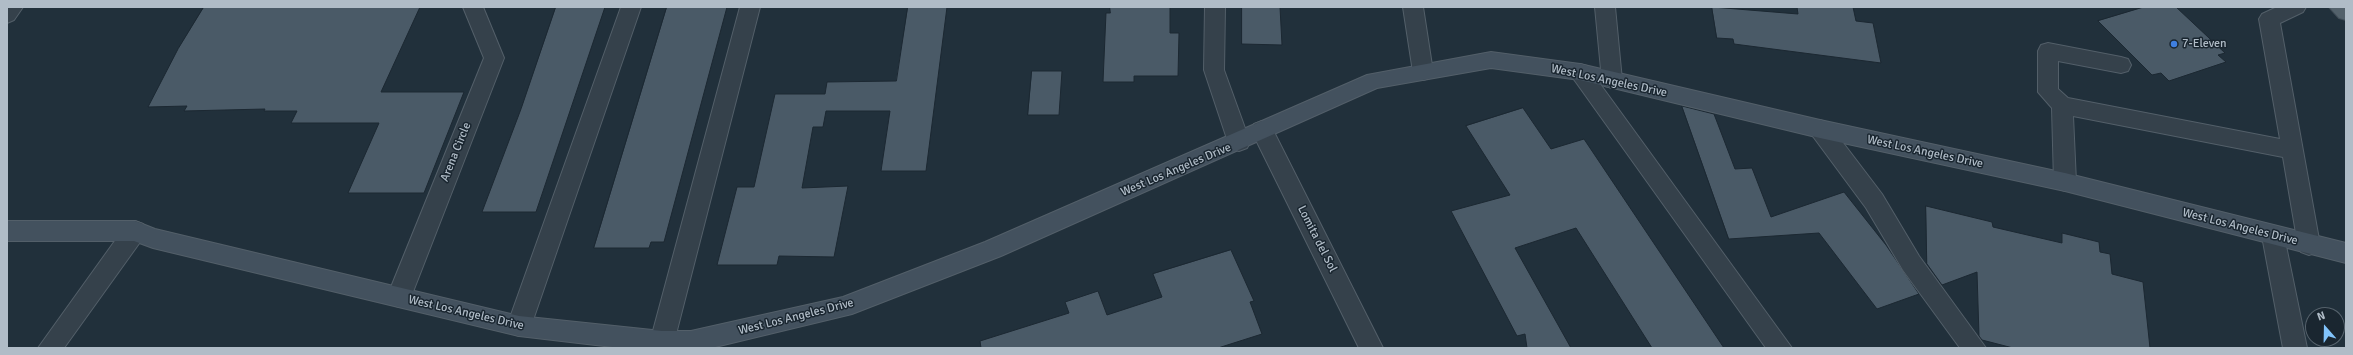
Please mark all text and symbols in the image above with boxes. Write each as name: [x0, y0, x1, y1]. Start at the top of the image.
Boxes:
place label: 7-Eleven: [2182, 37, 2227, 51]
marker: 7-Eleven: [2169, 39, 2179, 49]
street label: West Los Angeles Drive: [1550, 62, 1668, 100]
street label: Arena Circle: [438, 120, 474, 184]
street label: West Los Angeles Drive: [1866, 133, 1984, 171]
street label: West Los Angeles Drive: [1119, 140, 1233, 200]
street label: Lomita del Sol: [1294, 203, 1340, 275]
street label: West Los Angeles Drive: [2181, 206, 2299, 248]
street label: West Los Angeles Drive: [407, 293, 525, 333]
street label: West Los Angeles Drive: [737, 296, 855, 338]
north arrow: [2305, 307, 2345, 347]
text: N: [2315, 309, 2327, 324]

